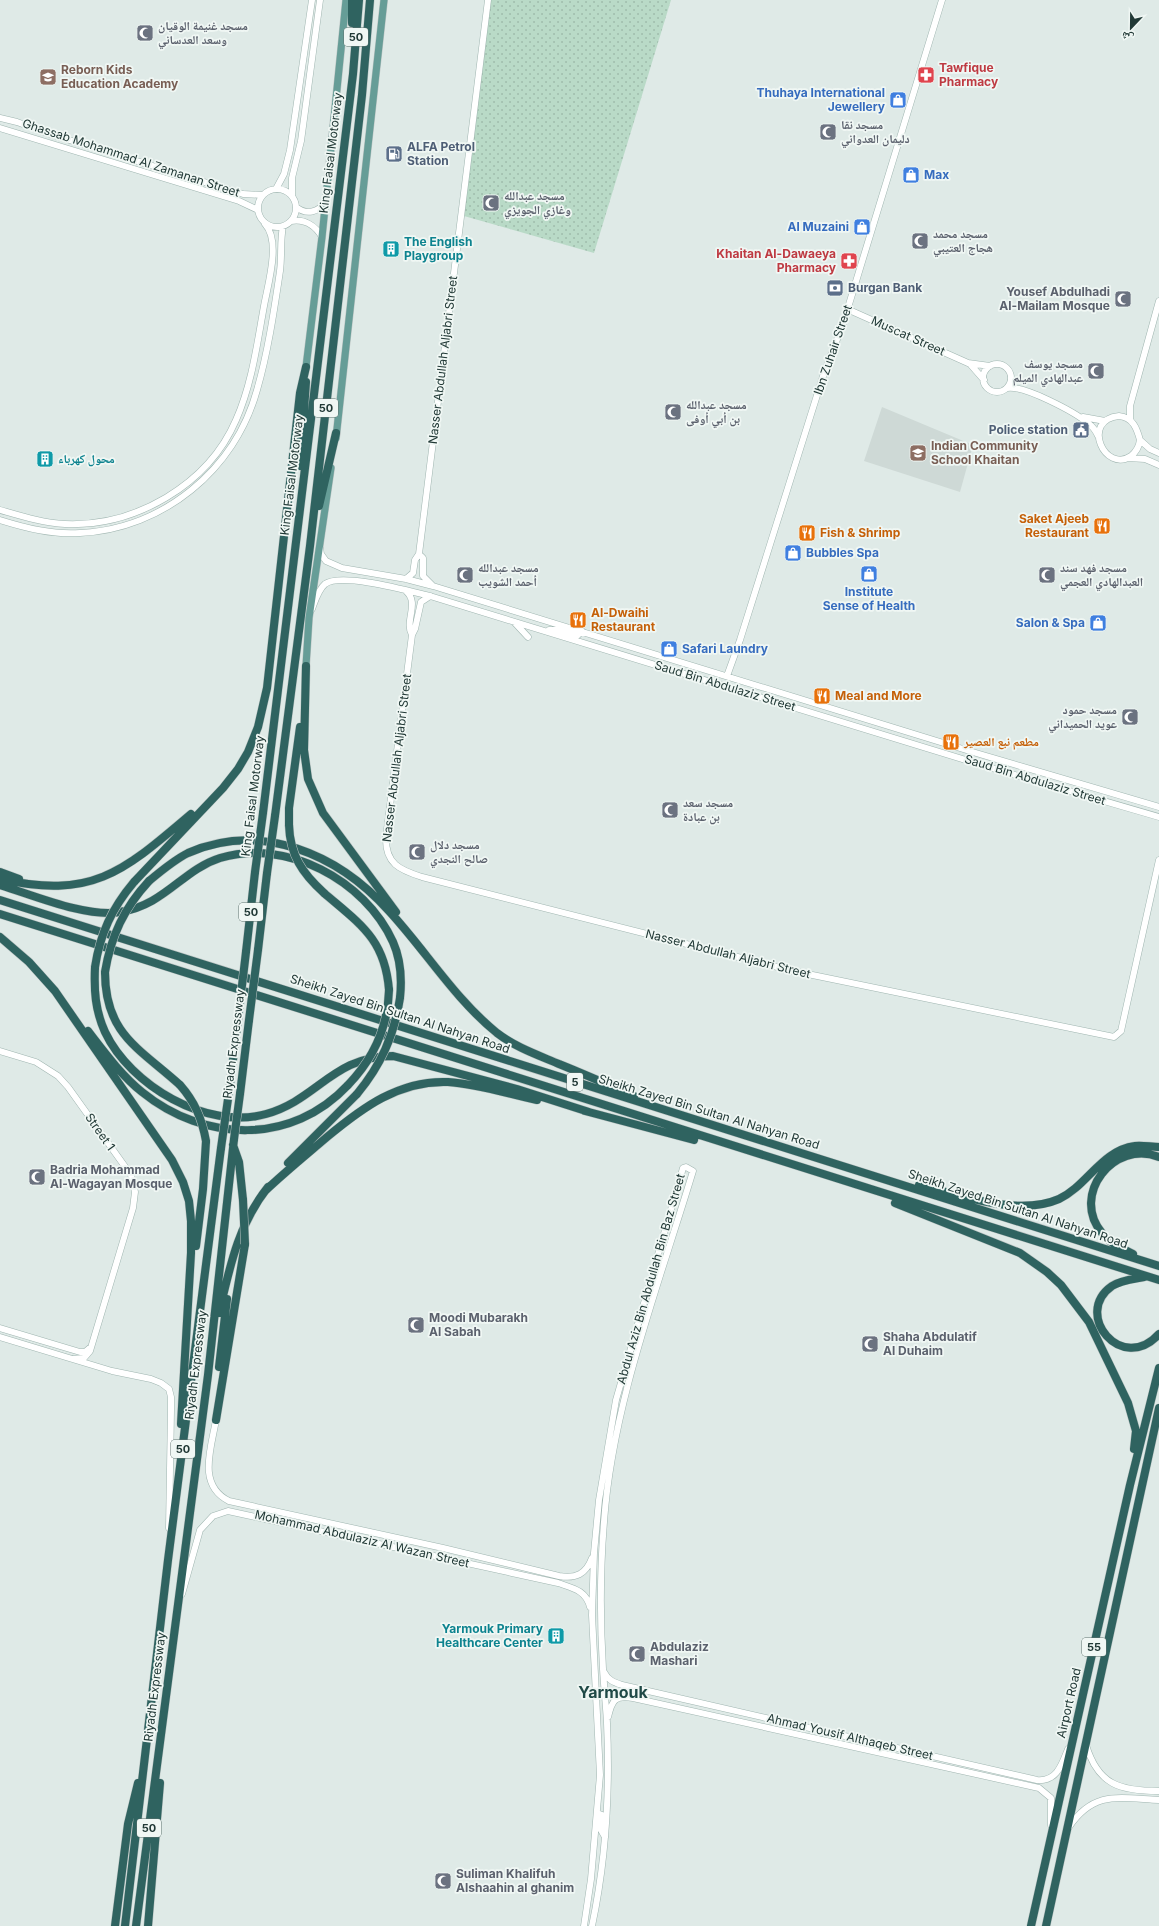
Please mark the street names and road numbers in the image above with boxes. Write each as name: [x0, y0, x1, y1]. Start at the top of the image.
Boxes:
road number: 50: [344, 28, 368, 46]
street label: King Faisal Motorway: [316, 91, 345, 214]
street label: Ghassab Mohammad Al Zamanan Street: [21, 115, 242, 200]
street label: Nasser Abdullah Aljabri Street: [425, 275, 460, 445]
street label: Ibn Zuhair Street: [810, 303, 855, 397]
street label: Muscat Street: [869, 313, 947, 359]
road number: 50: [314, 399, 338, 417]
street label: King Faisal Motorway: [277, 413, 306, 536]
street label: Saud Bin Abdulaziz Street: [653, 657, 798, 714]
street label: Nasser Abdullah Aljabri Street: [379, 673, 414, 843]
street label: King Faisal Motorway: [238, 734, 267, 857]
street label: Saud Bin Abdulaziz Street: [963, 751, 1108, 808]
road number: 50: [239, 903, 263, 921]
street label: Nasser Abdullah Aljabri Street: [644, 926, 812, 981]
street label: Sheikh Zayed Bin Sultan Al Nahyan Road: [288, 971, 512, 1056]
street label: Riyadh Expressway: [219, 988, 248, 1099]
street label: Sheikh Zayed Bin Sultan Al Nahyan Road: [597, 1071, 822, 1152]
road number: 5: [567, 1073, 583, 1091]
street label: Street 1: [82, 1110, 119, 1153]
street label: Sheikh Zayed Bin Sultan Al Nahyan Road: [906, 1166, 1130, 1251]
street label: Abdul Aziz Bin Abdullah Bin Baz Street: [613, 1172, 688, 1386]
street label: Riyadh Expressway: [181, 1309, 210, 1420]
road number: 50: [171, 1440, 195, 1458]
street label: Mohammad Abdulaziz Al Wazan Street: [253, 1506, 471, 1571]
street label: Riyadh Expressway: [140, 1631, 169, 1742]
road number: 55: [1082, 1638, 1106, 1656]
street label: Airport Road: [1053, 1666, 1084, 1739]
street label: Ahmad Yousif Althaqeb Street: [766, 1710, 935, 1763]
road number: 50: [137, 1819, 161, 1837]

